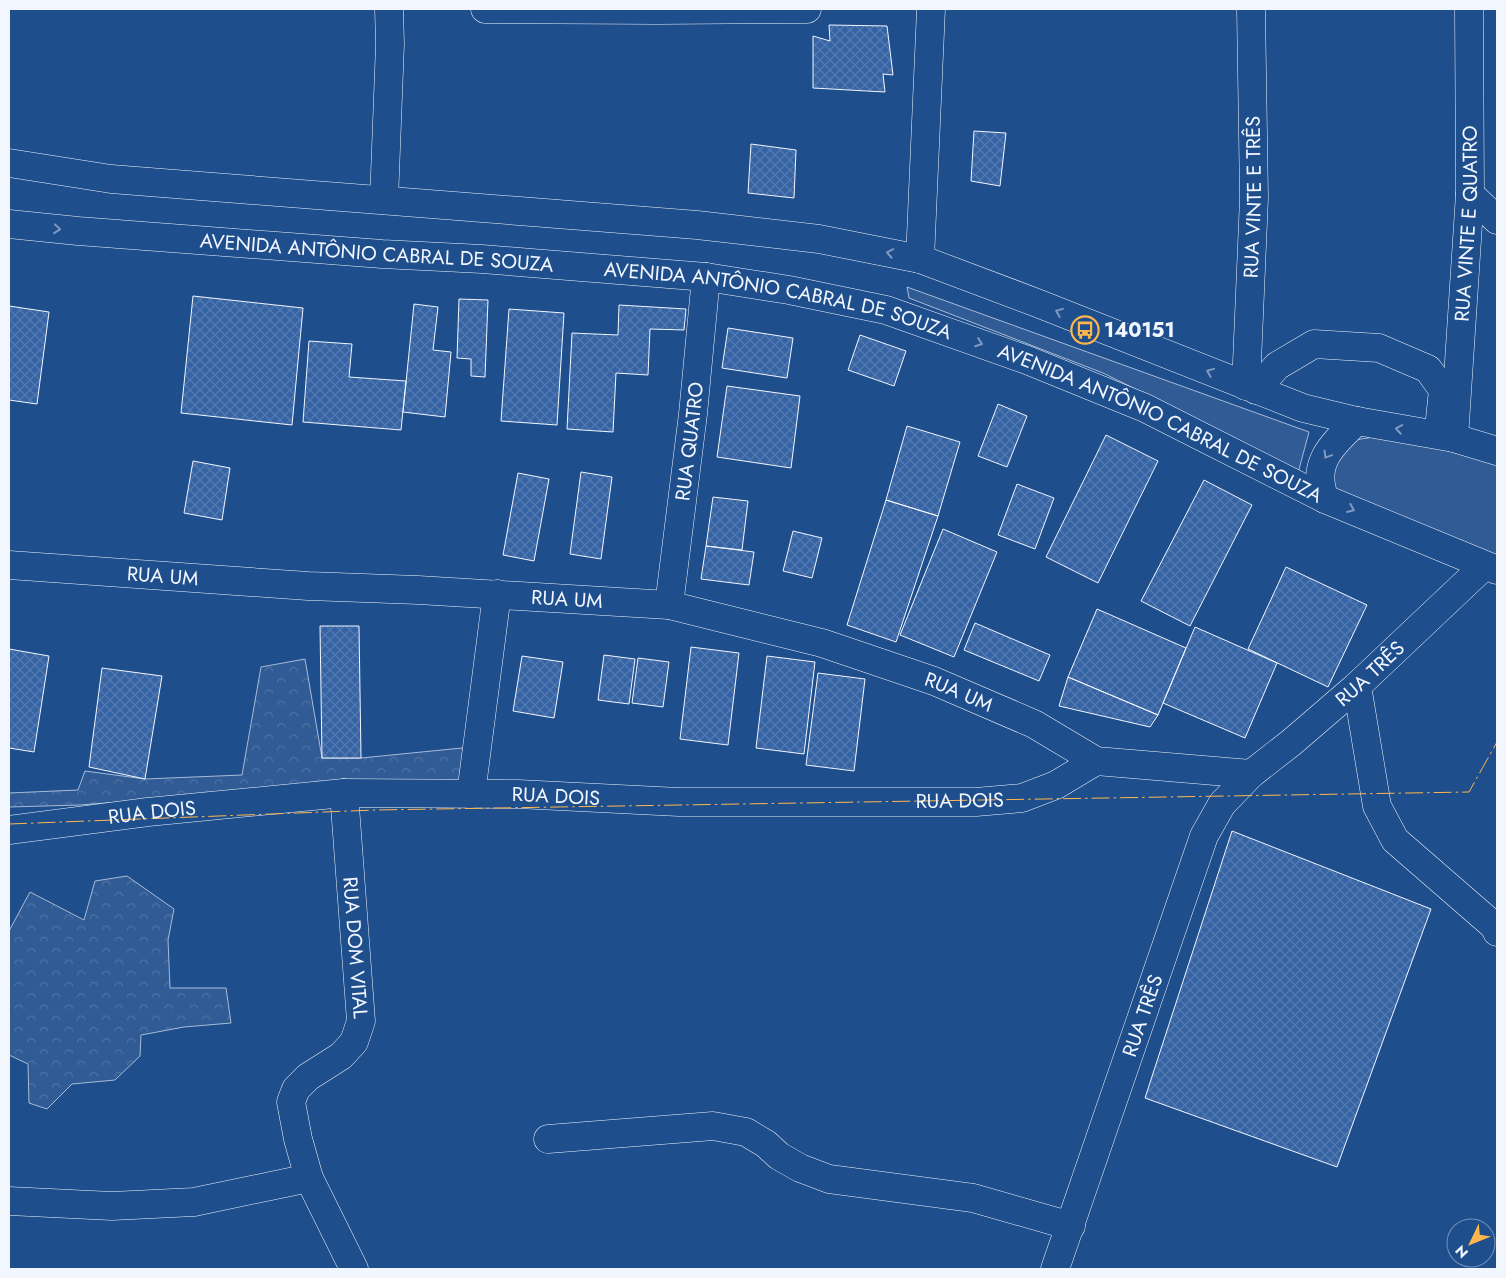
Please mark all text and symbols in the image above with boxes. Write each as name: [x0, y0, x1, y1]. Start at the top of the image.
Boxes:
street label: RUA VINTE E TRÊS: [1236, 116, 1269, 279]
street label: RUA VINTE E QUATRO: [1447, 125, 1485, 322]
one-way arrow: [54, 223, 62, 234]
street label: AVENIDA ANTÔNIO CABRAL DE SOUZA: [199, 226, 556, 279]
one-way arrow: [885, 248, 894, 259]
street label: AVENIDA ANTÔNIO CABRAL DE SOUZA: [603, 254, 957, 347]
one-way arrow: [1055, 308, 1064, 318]
bus stop icon: 140151: [1070, 315, 1100, 345]
place label: 140151: [1104, 316, 1175, 345]
street label: AVENIDA ANTÔNIO CABRAL DE SOUZA: [994, 336, 1328, 510]
one-way arrow: [974, 337, 983, 347]
one-way arrow: [1206, 368, 1215, 378]
street label: RUA QUATRO: [668, 381, 710, 502]
one-way arrow: [1394, 424, 1403, 434]
one-way arrow: [1323, 450, 1333, 459]
one-way arrow: [1346, 503, 1355, 514]
street label: RUA UM: [126, 559, 199, 593]
street label: RUA UM: [530, 582, 604, 616]
street label: RUA TRÊS: [1329, 634, 1411, 713]
street label: RUA UM: [921, 664, 997, 719]
street label: RUA DOIS: [512, 779, 601, 813]
street label: RUA DOIS: [915, 785, 1004, 816]
street label: RUA DOIS: [106, 793, 197, 832]
street label: RUA DOM VITAL: [336, 876, 375, 1020]
street label: RUA TRÊS: [1115, 970, 1170, 1061]
north arrow: [1446, 1218, 1496, 1268]
text: N: [1450, 1241, 1473, 1263]

